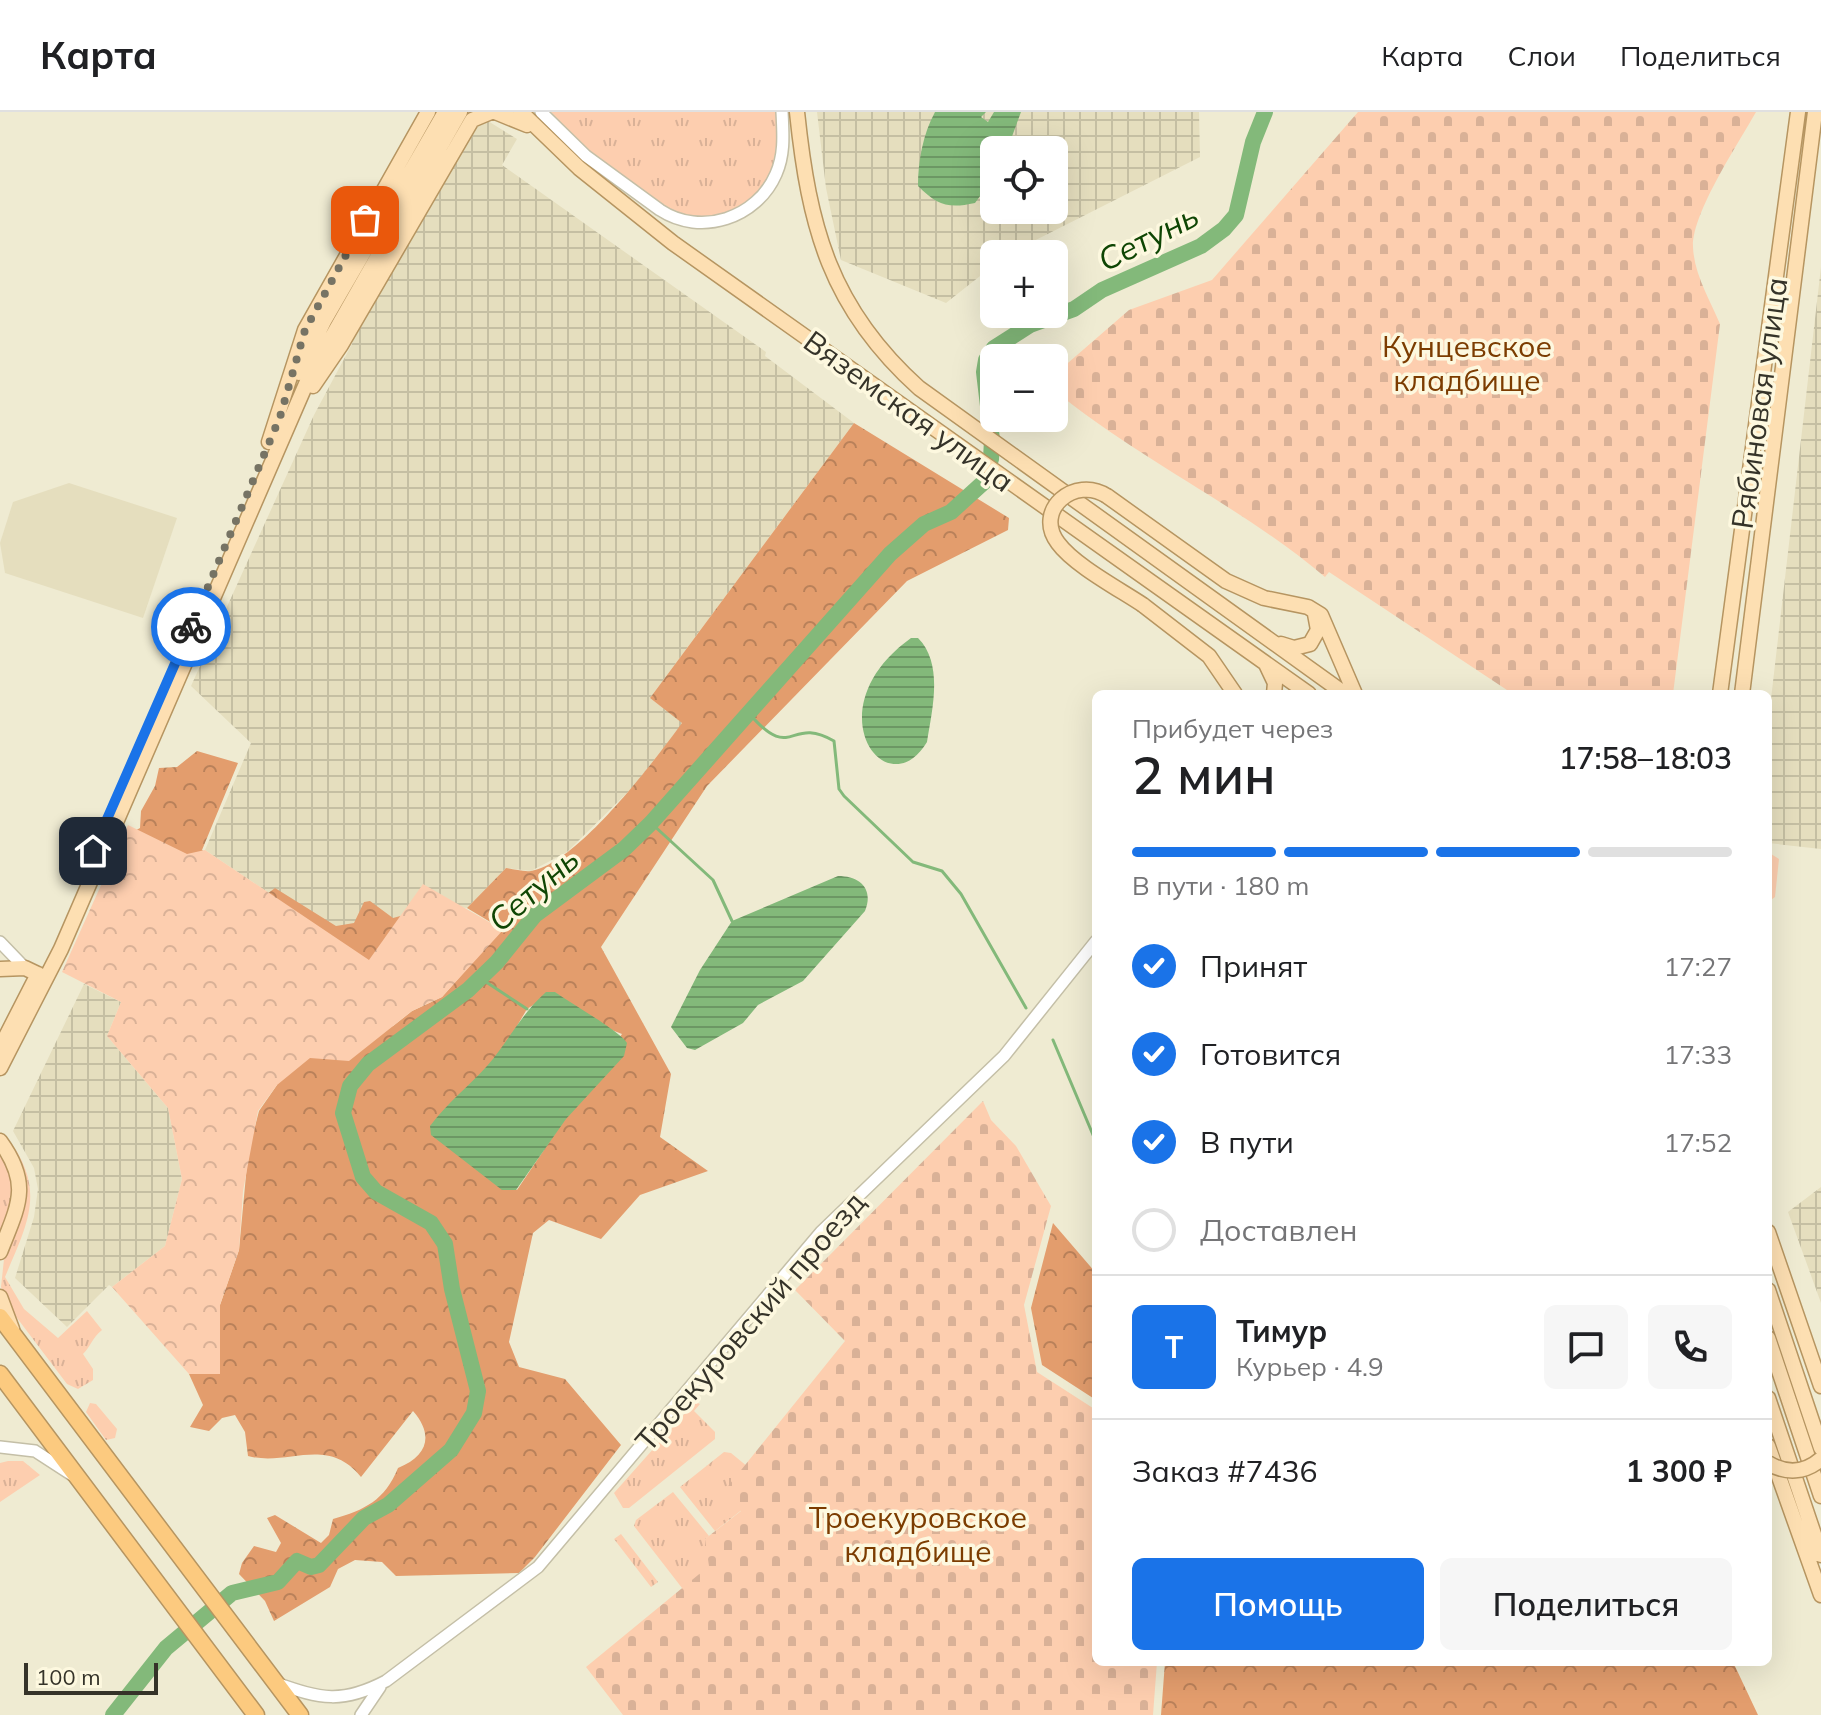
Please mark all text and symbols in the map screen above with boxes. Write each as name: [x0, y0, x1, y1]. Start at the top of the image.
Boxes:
text: Карта: [40, 31, 157, 79]
text: Карта: [1381, 38, 1464, 73]
text: Слои: [1508, 38, 1576, 73]
text: Поделиться: [1620, 38, 1781, 73]
map controls: [980, 136, 1068, 432]
button: locate: [980, 136, 1068, 224]
pin: [331, 186, 399, 254]
water label: Сетунь: [1091, 195, 1205, 279]
icon: bag: [343, 198, 387, 242]
button: +: [980, 240, 1068, 328]
street label: Рябиновая улица: [1723, 275, 1795, 531]
street label: Вяземская улица: [797, 322, 1021, 500]
park label: Кунцевское кладбище: [1382, 327, 1552, 399]
button: −: [980, 344, 1068, 432]
courier: [151, 587, 231, 667]
icon: bike: [169, 605, 213, 649]
text: Прибудет через: [1132, 712, 1333, 745]
text: 17:58–18:03: [1559, 739, 1732, 777]
text: 2 мин: [1132, 742, 1276, 807]
pin: [59, 817, 127, 885]
icon: home: [71, 829, 115, 873]
water label: Сетунь: [479, 838, 587, 940]
text: В пути · 180 m: [1132, 869, 1309, 902]
icon: check: [1132, 944, 1176, 988]
text: Принят: [1200, 947, 1307, 985]
text: 17:27: [1664, 950, 1732, 983]
icon: check: [1132, 1032, 1176, 1076]
text: Готовится: [1200, 1035, 1341, 1073]
text: 17:33: [1664, 1038, 1732, 1071]
icon: check: [1132, 1120, 1176, 1164]
text: В пути: [1200, 1123, 1294, 1161]
text: 17:52: [1664, 1126, 1732, 1159]
street label: Троекуровский проезд: [627, 1183, 873, 1459]
text: Доставлен: [1200, 1211, 1358, 1249]
button: chat: [1544, 1305, 1628, 1389]
button: phone: [1648, 1305, 1732, 1389]
text: Тимур: [1236, 1312, 1327, 1350]
text: Т: [1165, 1328, 1183, 1366]
text: Курьер · 4.9: [1236, 1350, 1384, 1383]
text: Заказ #7436: [1132, 1452, 1317, 1490]
text: 1 300 ₽: [1626, 1452, 1732, 1490]
park label: Троекуровское кладбище: [809, 1498, 1027, 1570]
button: Помощь: [1132, 1558, 1424, 1650]
button: Поделиться: [1440, 1558, 1732, 1650]
scale bar: [24, 1659, 158, 1695]
text: 100 m: [36, 1663, 101, 1691]

